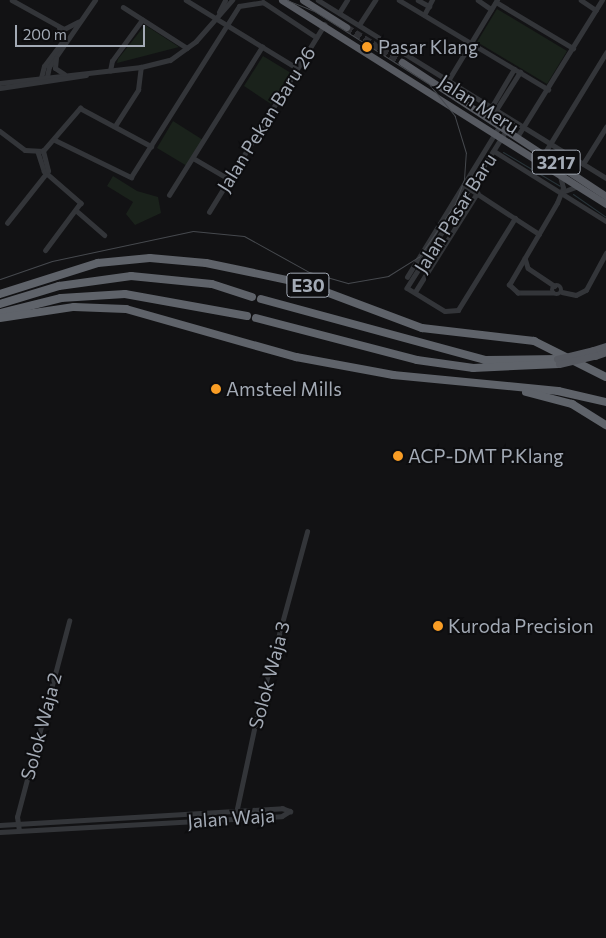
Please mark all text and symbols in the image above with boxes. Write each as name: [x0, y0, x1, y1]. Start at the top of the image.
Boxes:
scale bar: [18, 15, 148, 47]
text: 200 m: [23, 25, 67, 43]
place label: Pasar Klang: [378, 36, 478, 58]
marker: Pasar Klang: [360, 40, 374, 54]
street label: Jalan Pekan Baru 26: [212, 42, 320, 196]
street label: Jalan Meru: [435, 70, 523, 138]
road number: 3217: [531, 146, 581, 178]
street label: Jalan Pasar Baru: [409, 149, 501, 277]
road number: E30: [286, 270, 330, 300]
place label: Amsteel Mills: [226, 378, 342, 400]
marker: Amsteel Mills: [210, 383, 222, 395]
place label: ACP-DMT P.Klang: [408, 445, 564, 467]
marker: ACP-DMT P.Klang: [392, 450, 404, 462]
place label: Kuroda Precision: [448, 615, 594, 637]
street label: Solok Waja 3: [244, 619, 294, 731]
marker: Kuroda Precision: [432, 620, 444, 632]
street label: Solok Waja 2: [16, 670, 66, 782]
street label: Jalan Waja: [186, 804, 276, 832]

